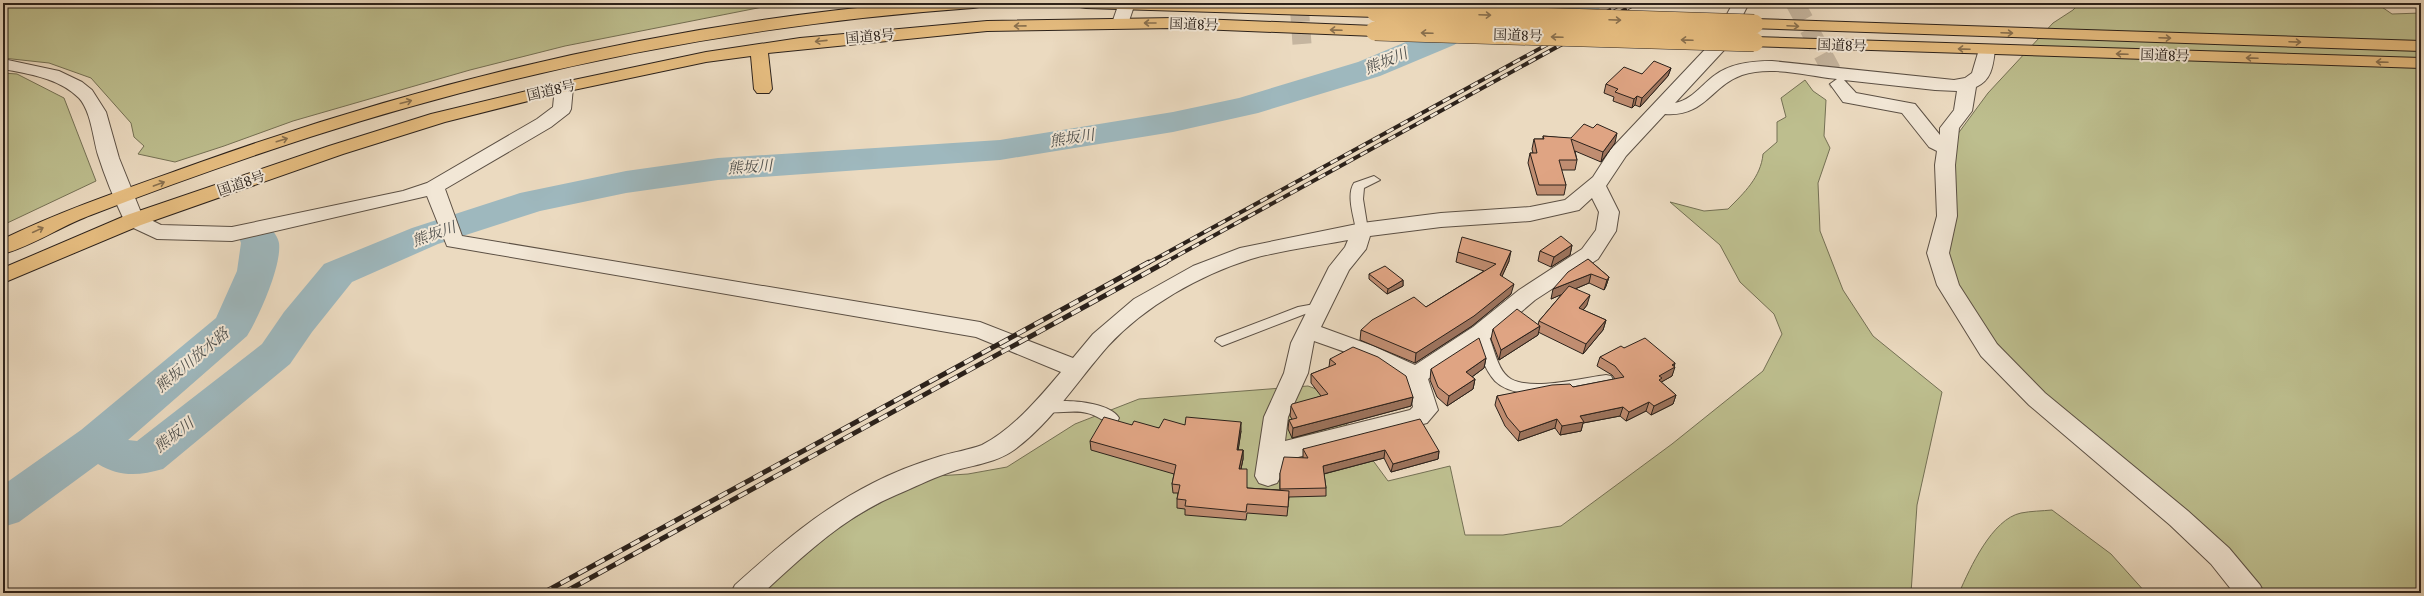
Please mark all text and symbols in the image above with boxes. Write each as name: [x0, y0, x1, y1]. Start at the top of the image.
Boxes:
one-way arrow: [1478, 12, 1491, 19]
street label: 国道8号: [1169, 15, 1219, 34]
one-way arrow: [1608, 16, 1621, 24]
one-way arrow: [1144, 19, 1157, 27]
one-way arrow: [1014, 22, 1027, 29]
one-way arrow: [1786, 22, 1799, 30]
street label: 国道8号: [845, 26, 895, 47]
one-way arrow: [1330, 26, 1343, 33]
street label: 国道8号: [1493, 26, 1543, 45]
one-way arrow: [1421, 29, 1434, 37]
one-way arrow: [2000, 30, 2013, 37]
one-way arrow: [1551, 33, 1564, 40]
one-way arrow: [2158, 34, 2171, 42]
street label: 国道8号: [1817, 36, 1867, 55]
one-way arrow: [815, 37, 828, 44]
one-way arrow: [1681, 37, 1694, 44]
one-way arrow: [2288, 38, 2301, 46]
water label: 熊坂川: [1362, 43, 1412, 78]
one-way arrow: [1958, 45, 1971, 53]
street label: 国道8号: [2140, 46, 2190, 65]
one-way arrow: [2116, 50, 2129, 57]
one-way arrow: [2246, 54, 2259, 61]
one-way arrow: [2376, 58, 2389, 65]
street label: 国道8号: [525, 77, 577, 104]
one-way arrow: [399, 98, 412, 105]
water label: 熊坂川: [1048, 125, 1098, 150]
one-way arrow: [275, 136, 288, 143]
water label: 熊坂川: [727, 156, 775, 178]
street label: 国道8号: [215, 167, 267, 200]
one-way arrow: [153, 179, 165, 187]
water label: 熊坂川: [410, 217, 460, 250]
one-way arrow: [32, 226, 44, 233]
water label: 熊坂川放水路: [152, 324, 233, 396]
water label: 熊坂川: [151, 413, 199, 456]

